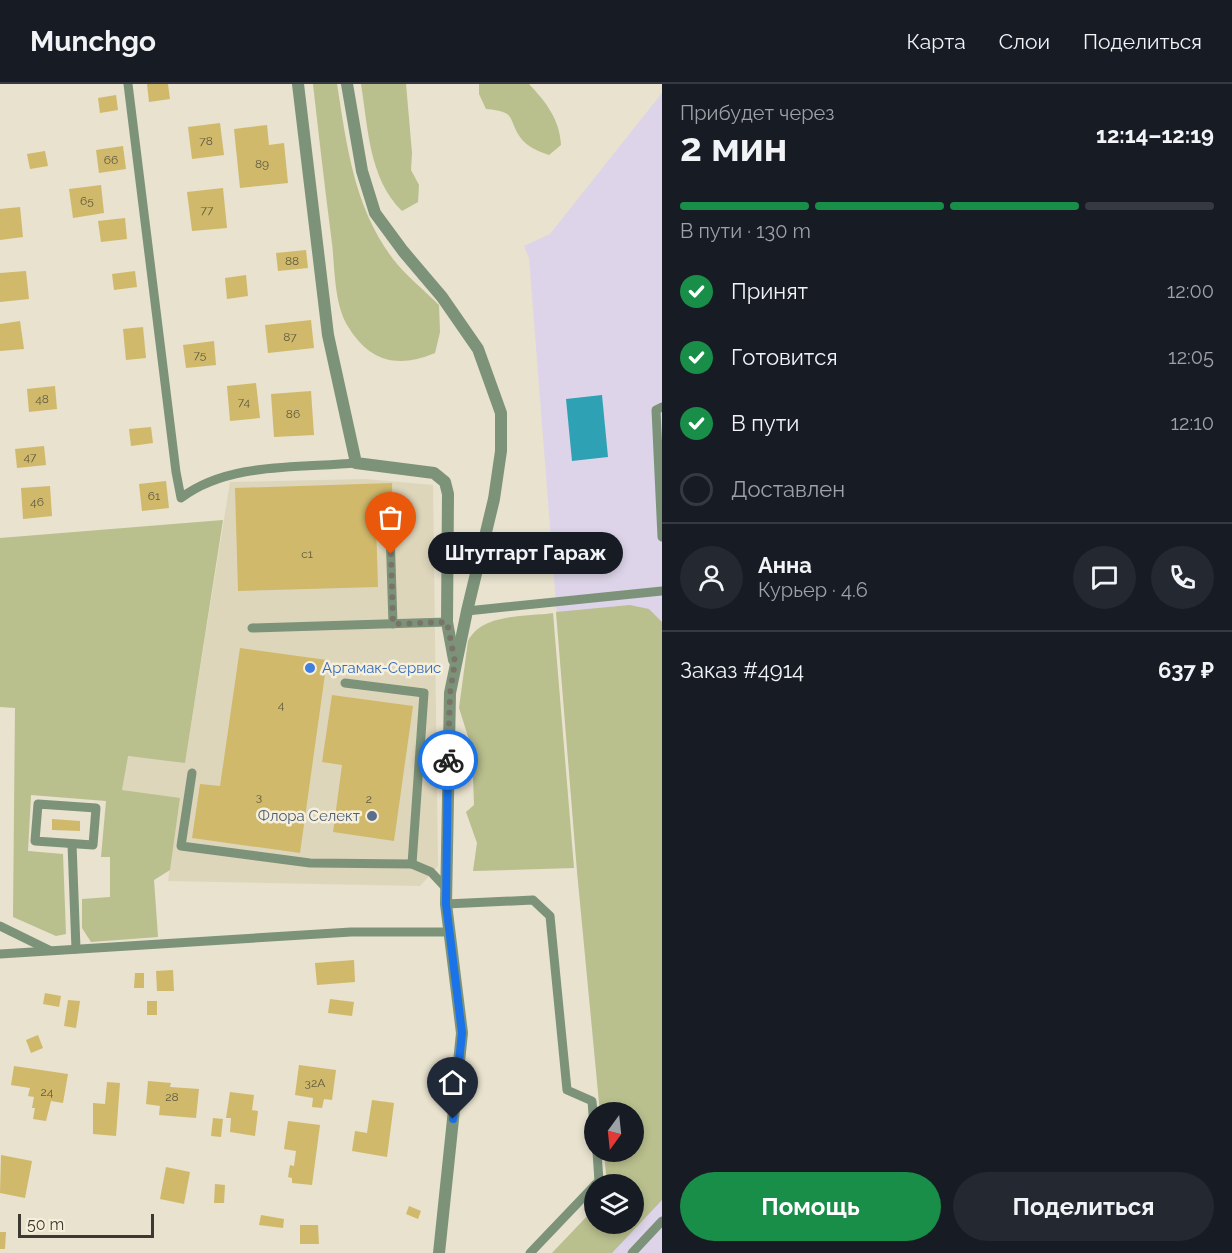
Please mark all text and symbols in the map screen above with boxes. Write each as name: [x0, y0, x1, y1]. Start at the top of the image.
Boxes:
text: Munchgo: [30, 25, 156, 58]
text: Карта: [907, 29, 966, 54]
text: Слои: [999, 29, 1050, 54]
text: Поделиться: [1083, 29, 1202, 54]
text: Прибудет через: [680, 101, 834, 125]
text: 12:14–12:19: [1096, 122, 1214, 148]
text: 2 мин: [680, 124, 787, 170]
house number: 78: [199, 134, 213, 148]
house number: 66: [104, 153, 118, 167]
house number: 89: [255, 157, 269, 171]
house number: 65: [80, 194, 94, 208]
house number: 77: [201, 203, 214, 217]
text: В пути · 130 m: [680, 219, 811, 243]
house number: 88: [285, 254, 299, 268]
icon: check: [680, 275, 713, 308]
text: Принят: [731, 278, 808, 304]
text: 12:00: [1167, 279, 1214, 303]
house number: 87: [283, 330, 297, 344]
icon: check: [680, 341, 713, 374]
text: Готовится: [731, 344, 838, 370]
text: 12:05: [1168, 345, 1214, 369]
house number: 75: [194, 348, 207, 362]
house number: 48: [35, 392, 49, 406]
house number: 74: [238, 395, 251, 409]
house number: 86: [286, 407, 300, 421]
icon: check: [680, 407, 713, 440]
text: В пути: [731, 410, 799, 436]
text: 12:10: [1170, 411, 1214, 435]
house number: 47: [24, 450, 37, 464]
text: Доставлен: [731, 476, 845, 502]
house number: 61: [148, 489, 160, 503]
pin: [365, 492, 416, 554]
house number: 46: [30, 495, 44, 509]
icon: bag: [374, 501, 407, 534]
callout: Штутгарт Гараж: [427, 533, 622, 575]
text: Штутгарт Гараж: [445, 541, 606, 565]
button: person: [680, 546, 743, 609]
button: chat: [1073, 546, 1136, 609]
button: phone: [1151, 546, 1214, 609]
house number: с1: [301, 547, 313, 561]
text: Анна: [758, 552, 812, 578]
text: Курьер · 4.6: [758, 578, 868, 602]
text: Заказ #4914: [680, 657, 804, 683]
text: 637 ₽: [1158, 657, 1214, 683]
place label: Аргамак-Сервис: [322, 659, 441, 677]
marker: Аргамак-Сервис: [303, 661, 317, 675]
house number: 4: [278, 698, 285, 712]
courier: [418, 730, 478, 790]
icon: bike: [432, 744, 465, 777]
house number: 3: [256, 790, 262, 804]
house number: 2: [366, 792, 372, 806]
place label: Флора Селект: [258, 807, 360, 825]
marker: Флора Селект: [365, 809, 379, 823]
pin: [427, 1057, 478, 1119]
icon: home: [436, 1066, 469, 1099]
house number: 32А: [305, 1076, 325, 1090]
house number: 24: [41, 1085, 54, 1099]
house number: 28: [165, 1090, 179, 1104]
north arrow: [584, 1102, 644, 1162]
map controls: [584, 1102, 644, 1234]
button: Помощь: [680, 1172, 941, 1241]
button: Поделиться: [953, 1172, 1214, 1241]
button: layers: [584, 1174, 644, 1234]
scale bar: [18, 1211, 154, 1238]
text: 50 m: [27, 1215, 64, 1234]

